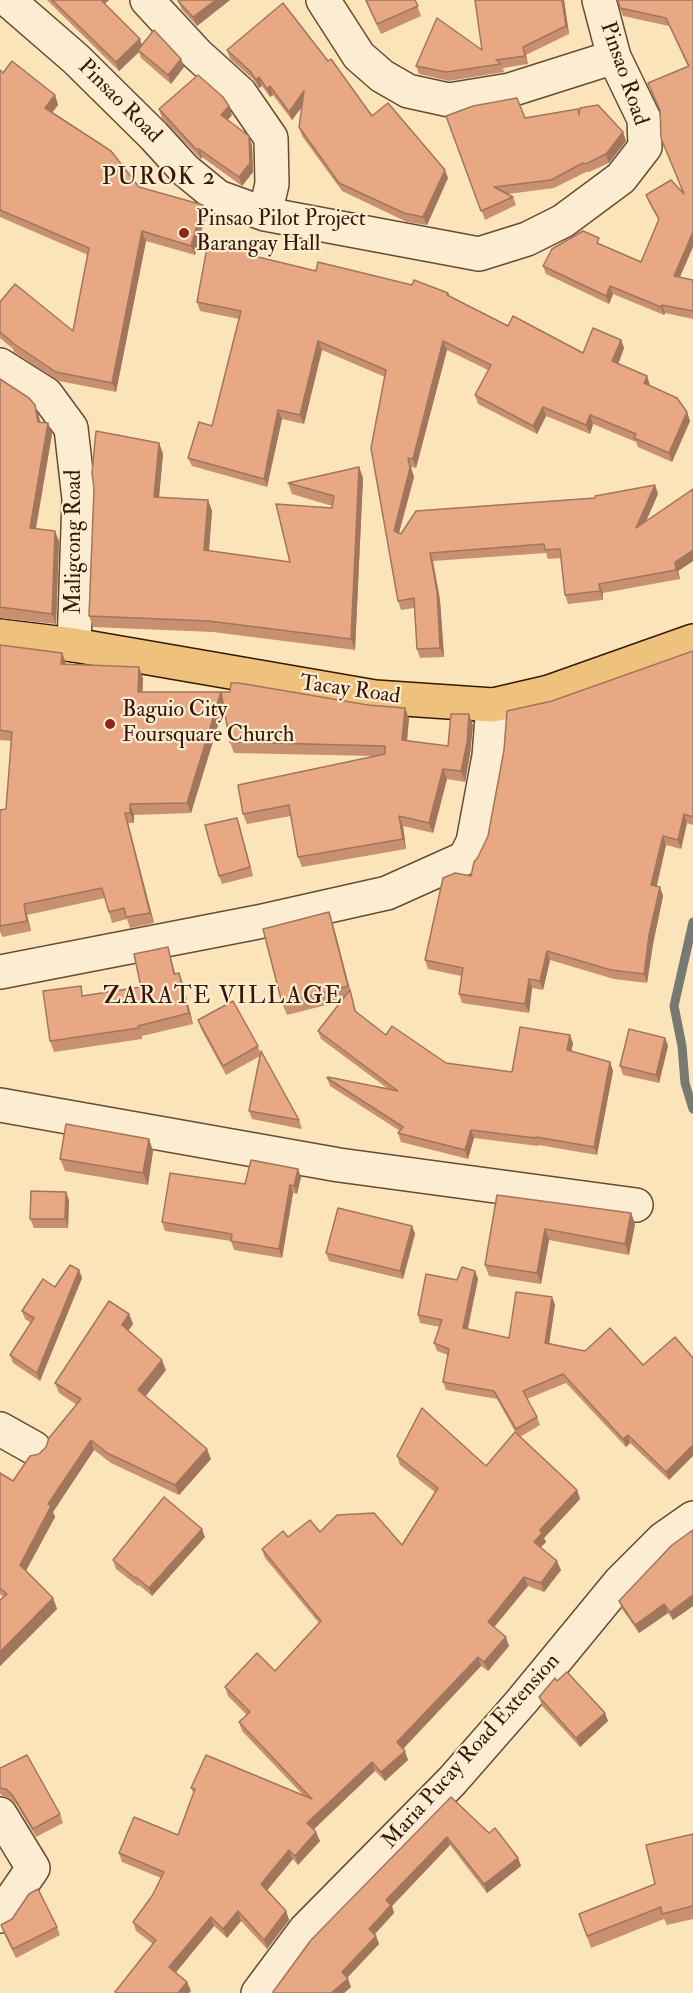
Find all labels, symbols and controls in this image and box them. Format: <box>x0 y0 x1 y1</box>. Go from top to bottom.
street label: Pinsao Road <box>593 19 653 129</box>
street label: Pinsao Road <box>72 55 166 149</box>
district label: PUROK 2 <box>102 165 216 193</box>
place label: Pinsao Pilot Project Barangay Hall <box>196 207 366 258</box>
marker: Pinsao Pilot Project Barangay Hall <box>177 226 191 240</box>
street label: Maligcong Road <box>62 470 88 614</box>
street label: Tacay Road <box>298 671 402 711</box>
place label: Baguio City Foursquare Church <box>122 698 294 750</box>
marker: Baguio City Foursquare Church <box>103 717 117 731</box>
district label: ZARATE VILLAGE <box>103 984 343 1012</box>
street label: Maria Pucay Road Extension <box>377 1649 567 1855</box>

